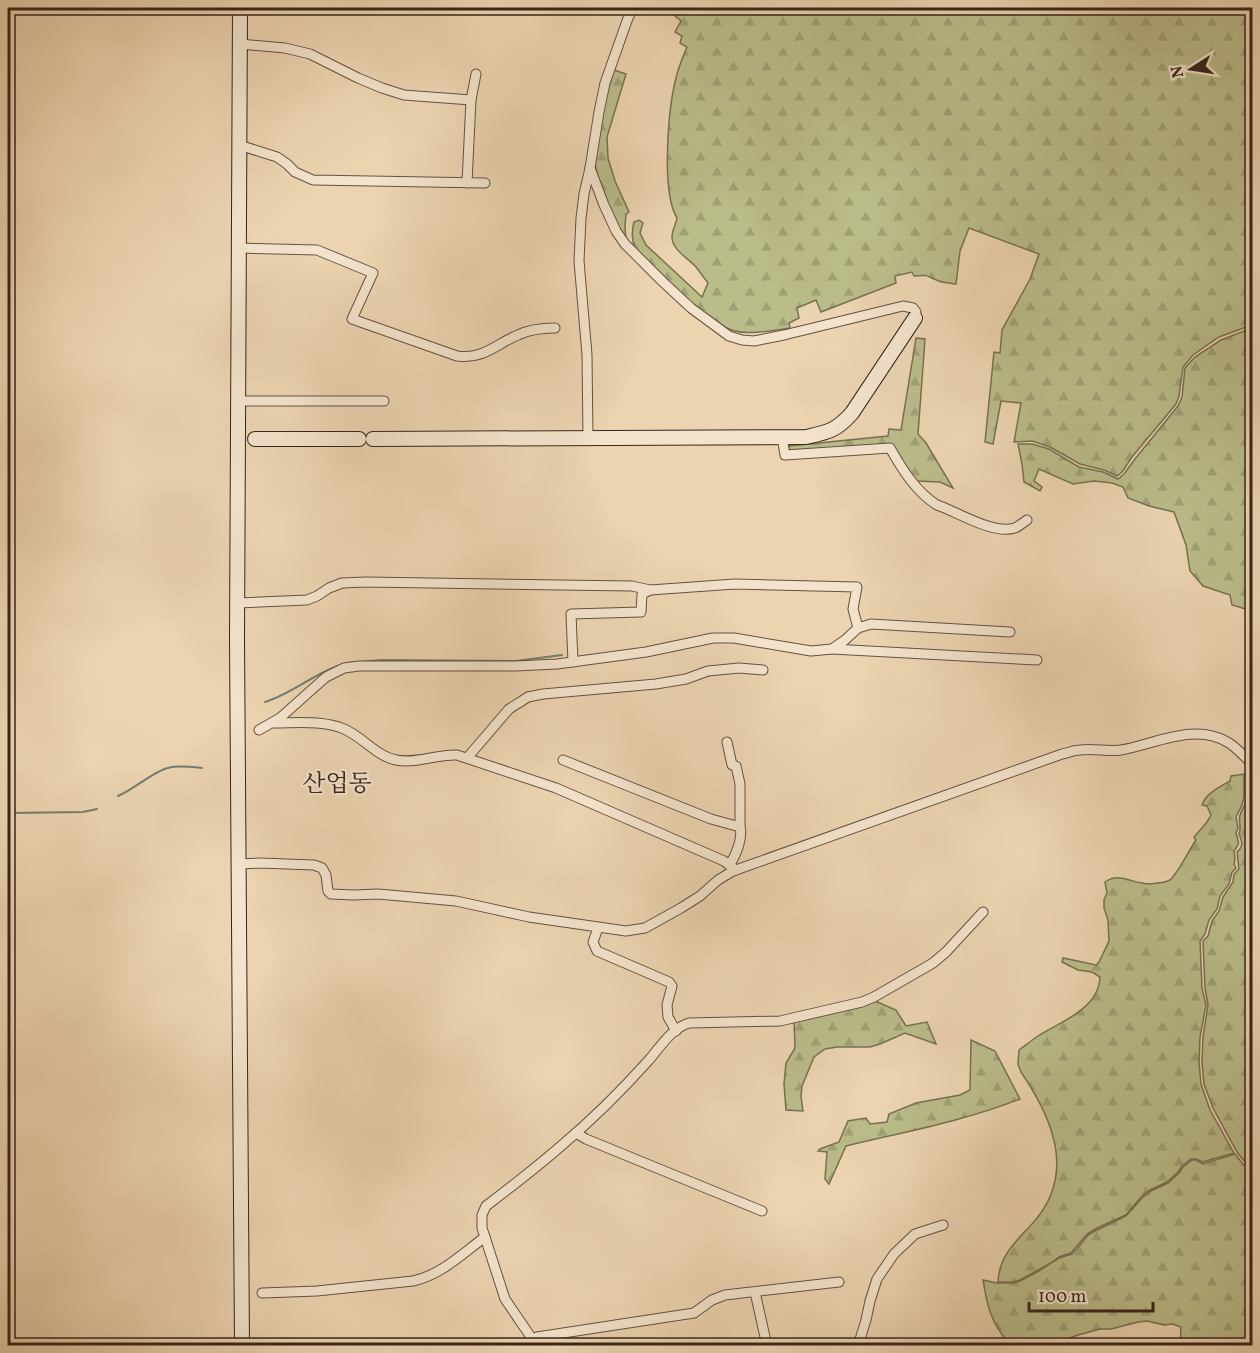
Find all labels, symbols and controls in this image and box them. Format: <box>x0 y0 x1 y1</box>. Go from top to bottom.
north arrow <box>1161 39 1221 99</box>
text: N <box>1166 63 1190 80</box>
district label: 산업동 <box>302 768 372 802</box>
scale bar <box>1029 1275 1154 1313</box>
text: 100 m <box>1038 1285 1087 1310</box>

